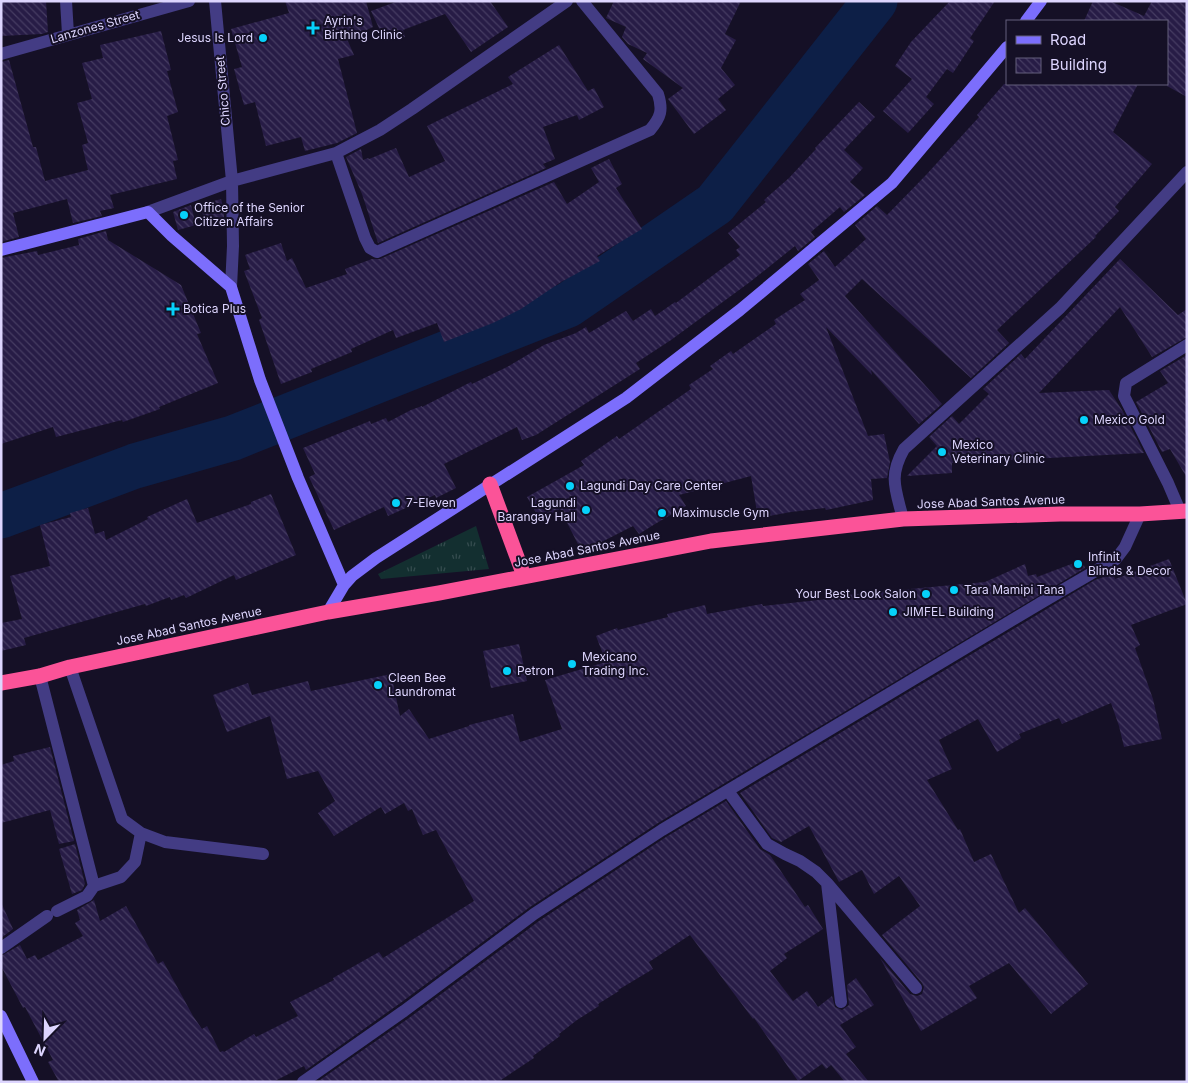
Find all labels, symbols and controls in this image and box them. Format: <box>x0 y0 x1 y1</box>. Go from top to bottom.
street label: Lanzones Street <box>49 7 141 46</box>
place label: Ayrin's Birthing Clinic <box>324 13 403 42</box>
legend <box>1006 20 1168 85</box>
marker: Ayrin's Birthing Clinic <box>306 21 320 35</box>
place label: Jesus Is Lord <box>177 30 253 45</box>
text: Road <box>1050 30 1086 49</box>
marker: Jesus Is Lord <box>257 32 269 44</box>
street label: Chico Street <box>212 55 233 127</box>
text: Building <box>1050 55 1107 74</box>
place label: Office of the Senior Citizen Affairs <box>194 200 305 229</box>
marker: Office of the Senior Citizen Affairs <box>178 209 190 221</box>
place label: Botica Plus <box>183 301 246 316</box>
marker: Botica Plus <box>167 303 179 315</box>
place label: Mexico Gold <box>1094 412 1165 427</box>
marker: Mexico Gold <box>1078 414 1090 426</box>
place label: Mexico Veterinary Clinic <box>952 437 1045 466</box>
marker: Mexico Veterinary Clinic <box>936 446 948 458</box>
place label: Lagundi Day Care Center <box>580 478 723 493</box>
marker: Lagundi Day Care Center <box>564 480 576 492</box>
street label: Jose Abad Santos Avenue <box>917 491 1065 512</box>
place label: 7-Eleven <box>406 495 456 510</box>
place label: Lagundi Barangay Hall <box>498 495 576 524</box>
marker: 7-Eleven <box>390 497 402 509</box>
marker: Lagundi Barangay Hall <box>580 504 592 516</box>
place label: Maximuscle Gym <box>672 505 769 520</box>
marker: Maximuscle Gym <box>656 507 668 519</box>
street label: Jose Abad Santos Avenue <box>513 527 661 570</box>
place label: Infinit Blinds & Decor <box>1088 549 1172 578</box>
marker: Infinit Blinds & Decor <box>1072 558 1084 570</box>
place label: Tara Mamipi Tana <box>964 582 1064 597</box>
marker: Tara Mamipi Tana <box>948 584 960 596</box>
place label: Your Best Look Salon <box>795 586 916 601</box>
marker: Your Best Look Salon <box>920 588 932 600</box>
street label: Jose Abad Santos Avenue <box>115 603 263 648</box>
place label: JIMFEL Building <box>903 604 994 619</box>
marker: JIMFEL Building <box>887 606 899 618</box>
place label: Mexicano Trading Inc. <box>582 649 649 678</box>
marker: Mexicano Trading Inc. <box>566 658 578 670</box>
place label: Petron <box>517 663 554 678</box>
marker: Petron <box>501 665 513 677</box>
place label: Cleen Bee Laundromat <box>388 670 456 699</box>
marker: Cleen Bee Laundromat <box>372 679 384 691</box>
north arrow <box>20 1013 70 1063</box>
text: N <box>31 1041 48 1060</box>

